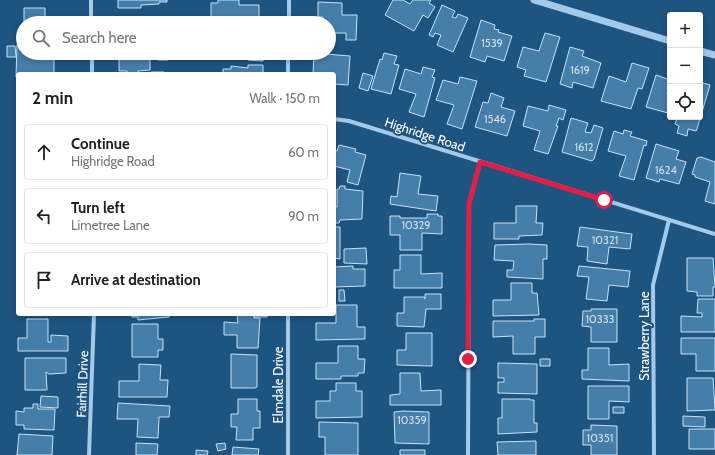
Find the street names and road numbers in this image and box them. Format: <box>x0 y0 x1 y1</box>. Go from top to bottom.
street label: Highridge Road <box>383 113 467 155</box>
street label: Strawberry Lane <box>636 291 652 381</box>
street label: Elmdale Drive <box>270 346 286 423</box>
street label: Fairhill Drive <box>73 350 91 418</box>

